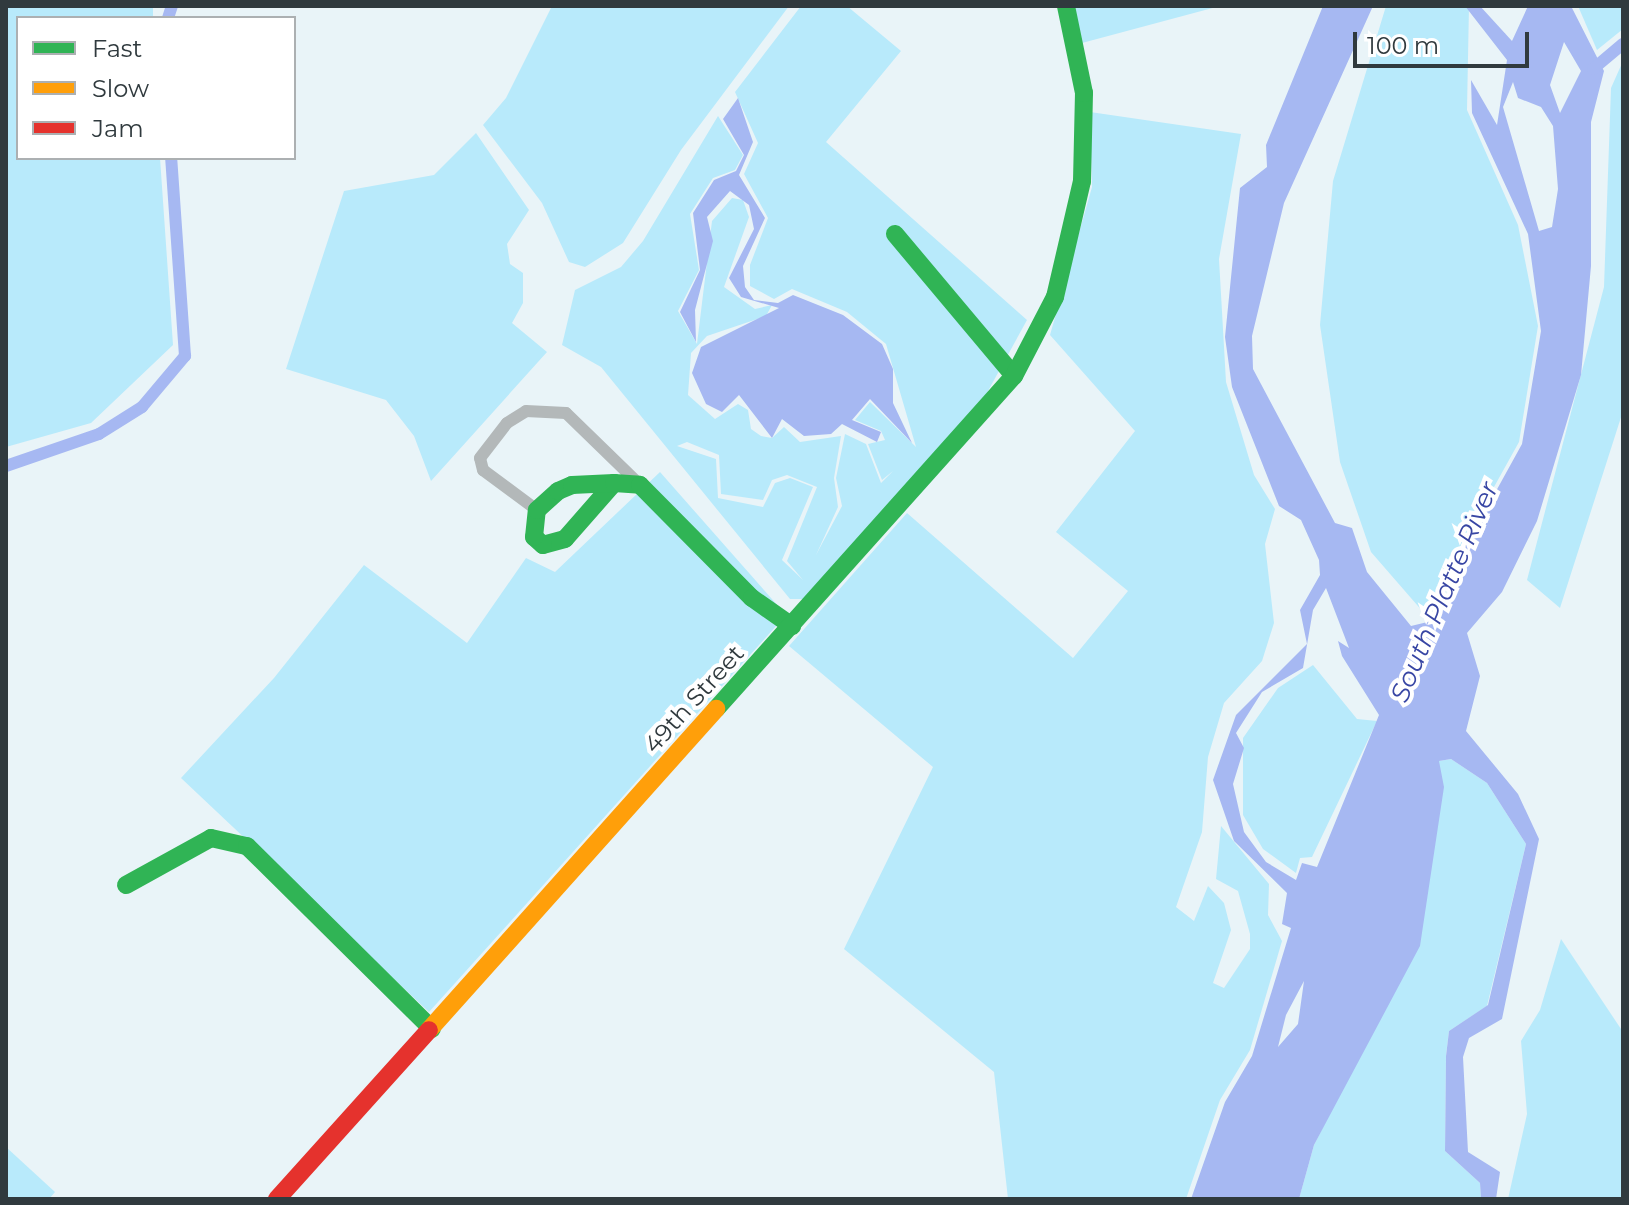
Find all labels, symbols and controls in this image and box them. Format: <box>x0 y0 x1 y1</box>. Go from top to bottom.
legend <box>16 16 296 160</box>
scale bar <box>1357 16 1533 66</box>
text: 100 m <box>1367 31 1439 60</box>
text: Fast <box>92 34 142 63</box>
text: Slow <box>92 74 149 103</box>
text: Jam <box>92 114 144 143</box>
water label: South Platte River <box>1384 477 1506 707</box>
street label: 49th Street <box>638 639 750 759</box>

